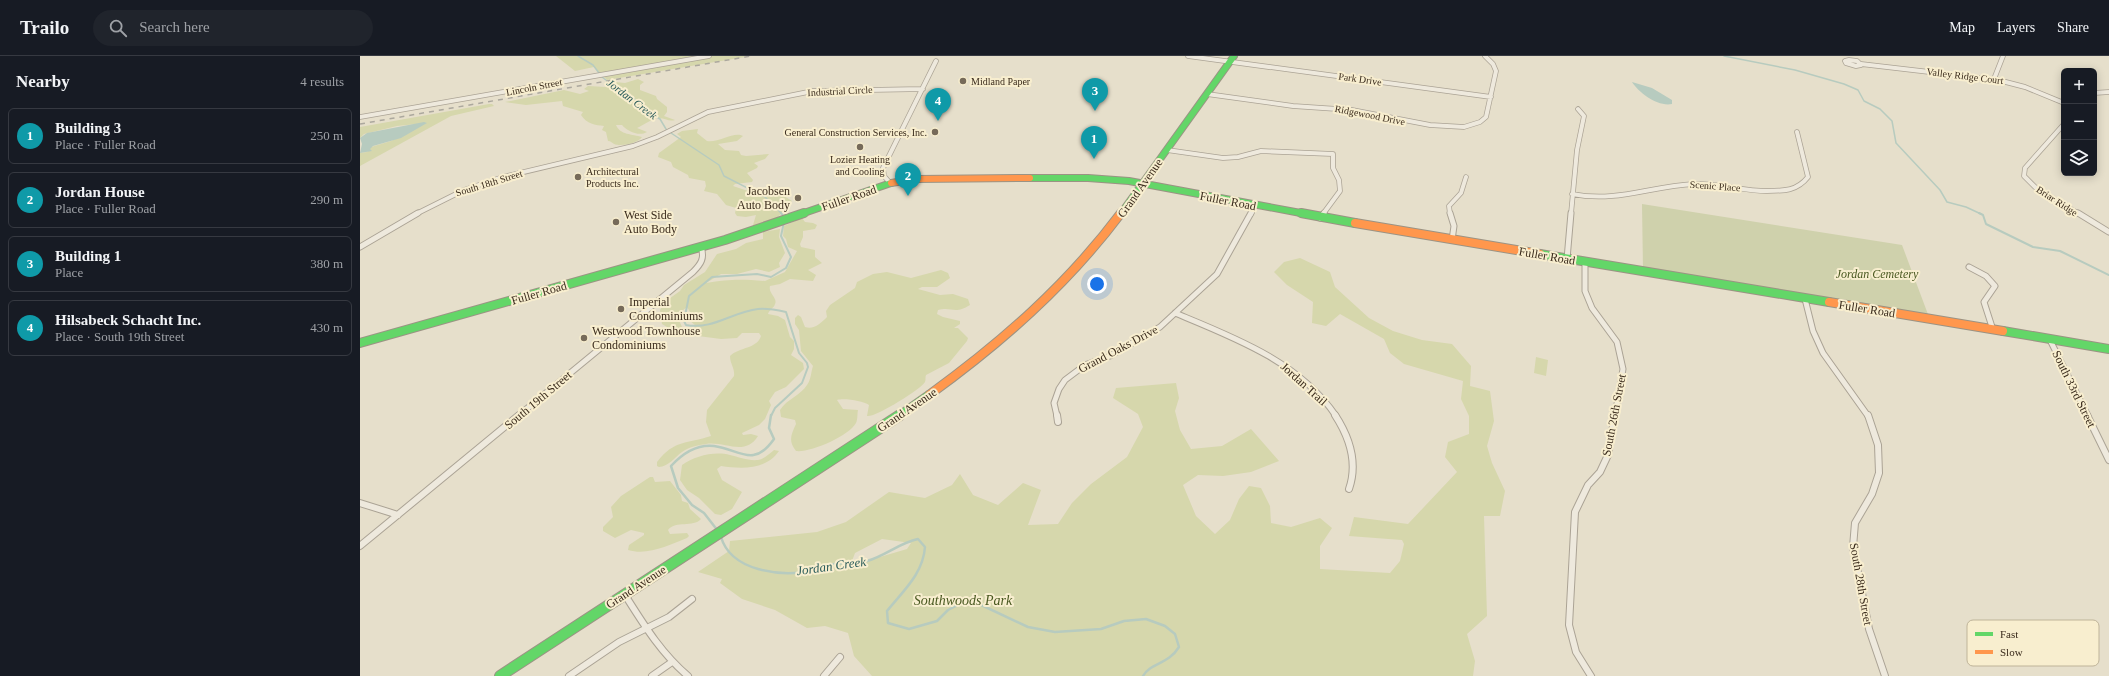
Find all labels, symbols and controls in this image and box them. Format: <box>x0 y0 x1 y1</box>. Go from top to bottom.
search box <box>93 10 373 46</box>
text: Trailo <box>20 17 69 38</box>
icon: search <box>107 17 129 39</box>
text: Search here <box>139 19 210 35</box>
text: Map <box>1949 20 1975 35</box>
text: Layers <box>1997 20 2035 35</box>
text: Share <box>2057 20 2089 35</box>
street label: Valley Ridge Court <box>1926 66 2004 86</box>
map controls <box>2061 68 2097 176</box>
button: + <box>2061 68 2097 104</box>
street label: Park Drive <box>1338 71 1383 88</box>
text: Nearby <box>16 72 70 91</box>
text: 4 results <box>300 74 344 89</box>
street label: Lincoln Street <box>505 76 563 98</box>
water label: Jordan Creek <box>605 76 660 122</box>
marker: Midland Paper <box>958 76 968 86</box>
place label: Midland Paper <box>971 76 1031 87</box>
pin: 3 <box>1082 78 1108 111</box>
street label: Industrial Circle <box>807 84 873 98</box>
pin: 4 <box>925 88 951 121</box>
street label: Ridgewood Drive <box>1334 103 1407 127</box>
button: − <box>2061 104 2097 140</box>
text: Building 3 <box>55 120 121 136</box>
pin: 1 <box>1081 126 1107 159</box>
place label: General Construction Services, Inc. <box>785 127 927 138</box>
marker: General Construction Services, Inc. <box>930 127 940 137</box>
text: 1 <box>27 128 33 143</box>
text: 250 m <box>310 128 343 143</box>
text: Place · Fuller Road <box>55 137 156 152</box>
button: layers <box>2061 140 2097 176</box>
marker: Lozier Heating and Cooling <box>855 142 865 152</box>
place label: Lozier Heating and Cooling <box>830 154 890 177</box>
street label: Grand Avenue <box>1115 156 1165 220</box>
pin: 2 <box>895 163 921 196</box>
place label: Architectural Products Inc. <box>586 166 639 189</box>
street label: South 18th Street <box>454 168 524 198</box>
marker: Architectural Products Inc. <box>573 172 583 182</box>
street label: Scenic Place <box>1689 179 1741 193</box>
street label: Fuller Road <box>820 182 878 214</box>
text: Jordan House <box>55 184 145 200</box>
place label: Jacobsen Auto Body <box>737 184 790 212</box>
street label: Briar Ridge <box>2034 184 2080 219</box>
street label: Fuller Road <box>1199 189 1257 213</box>
text: 2 <box>27 192 33 207</box>
text: 290 m <box>310 192 343 207</box>
marker: Jacobsen Auto Body <box>793 193 803 203</box>
text: Place · Fuller Road <box>55 201 156 216</box>
place label: West Side Auto Body <box>624 208 677 236</box>
marker: West Side Auto Body <box>611 217 621 227</box>
street label: Fuller Road <box>1518 244 1576 268</box>
text: Building 1 <box>55 248 121 264</box>
text: 3 <box>27 256 33 271</box>
text: 380 m <box>310 256 343 271</box>
text: Place <box>55 265 83 280</box>
park label: Jordan Cemetery <box>1836 267 1919 281</box>
your location <box>1087 274 1107 294</box>
street label: Fuller Road <box>510 278 568 308</box>
place label: Imperial Condominiums <box>629 295 703 323</box>
street label: Fuller Road <box>1838 298 1896 320</box>
marker: Imperial Condominiums <box>616 304 626 314</box>
text: Hilsabeck Schacht Inc. <box>55 312 201 328</box>
text: 4 <box>27 320 33 335</box>
text: 430 m <box>310 320 343 335</box>
street label: Grand Oaks Drive <box>1076 322 1160 376</box>
place label: Westwood Townhouse Condominiums <box>592 324 700 352</box>
text: Place · South 19th Street <box>55 329 184 344</box>
marker: Westwood Townhouse Condominiums <box>579 333 589 343</box>
street label: South 33rd Street <box>2049 348 2099 430</box>
street label: Jordan Trail <box>1278 359 1331 409</box>
street label: South 19th Street <box>502 367 575 432</box>
street label: South 26th Street <box>1599 372 1629 457</box>
street label: Grand Avenue <box>875 385 939 435</box>
street label: South 28th Street <box>1847 542 1875 627</box>
water label: Jordan Creek <box>795 554 867 578</box>
street label: Grand Avenue <box>603 562 669 612</box>
park label: Southwoods Park <box>914 593 1013 608</box>
legend <box>1967 620 2099 666</box>
text: Fast <box>2000 628 2018 640</box>
text: Slow <box>2000 646 2023 658</box>

